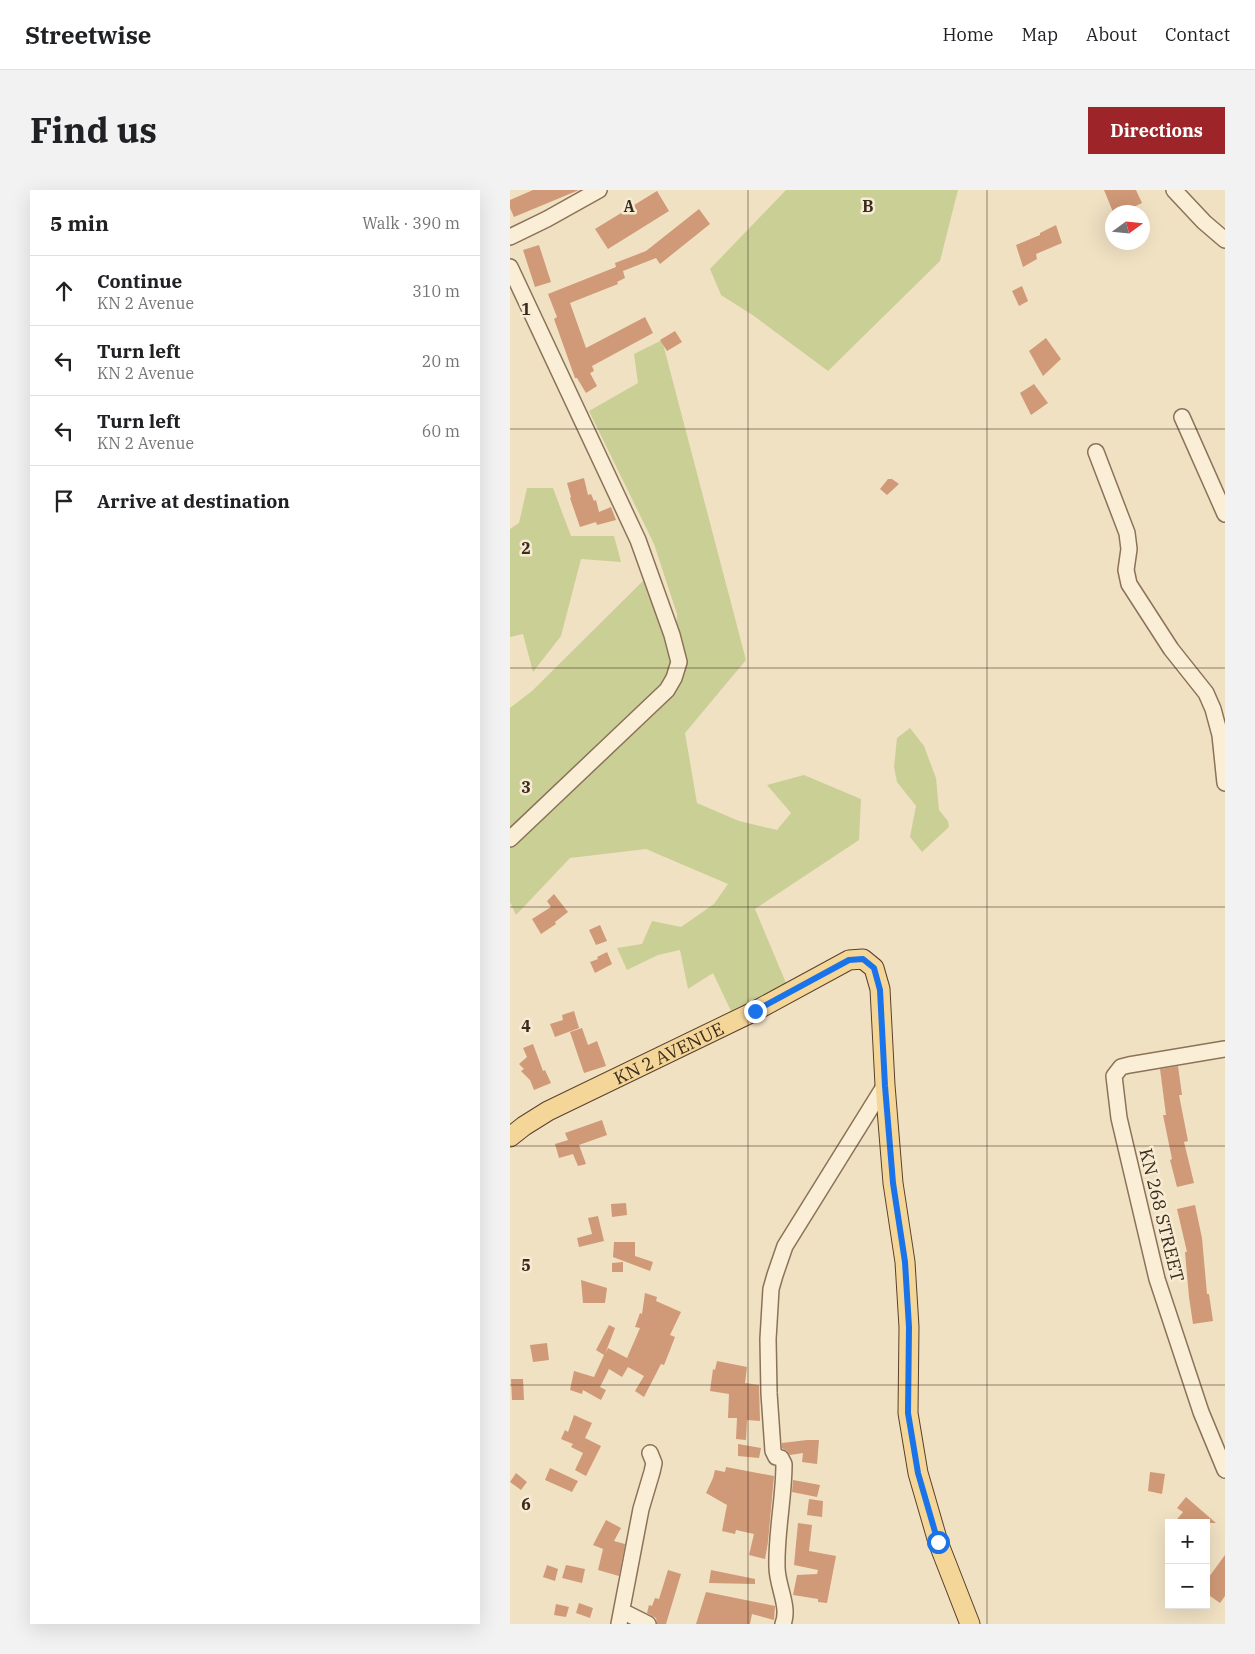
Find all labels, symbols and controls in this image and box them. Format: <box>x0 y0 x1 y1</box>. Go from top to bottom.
text: Streetwise <box>25 19 151 51</box>
text: Home <box>942 23 994 46</box>
text: Map <box>1022 23 1058 46</box>
text: About <box>1086 23 1137 46</box>
text: Contact <box>1165 23 1230 46</box>
text: Find us <box>30 107 157 153</box>
button: Directions <box>1088 107 1225 154</box>
text: A <box>623 196 635 216</box>
text: B <box>862 196 874 216</box>
north arrow <box>1105 205 1150 250</box>
text: 5 min <box>50 209 109 237</box>
text: Walk · 390 m <box>362 213 460 233</box>
text: Continue <box>97 269 182 293</box>
icon: ahead <box>50 277 78 305</box>
text: 310 m <box>412 281 460 301</box>
text: KN 2 Avenue <box>97 293 194 313</box>
text: 1 <box>521 299 531 319</box>
text: Turn left <box>97 339 180 363</box>
icon: left <box>50 347 78 375</box>
text: 20 m <box>422 351 460 371</box>
text: KN 2 Avenue <box>97 363 194 383</box>
text: Turn left <box>97 409 180 433</box>
icon: left <box>50 417 78 445</box>
text: 60 m <box>422 421 460 441</box>
text: KN 2 Avenue <box>97 433 194 453</box>
icon: arrive <box>50 487 78 515</box>
text: Arrive at destination <box>97 489 290 513</box>
text: 2 <box>521 538 531 558</box>
text: 3 <box>521 777 531 797</box>
route end <box>744 1000 767 1023</box>
text: 4 <box>521 1016 531 1036</box>
street label: KN 2 AVENUE <box>610 1016 727 1089</box>
street label: KN 268 STREET <box>1134 1146 1190 1284</box>
text: 5 <box>521 1255 531 1275</box>
text: 6 <box>521 1494 531 1514</box>
map controls <box>1165 1519 1210 1609</box>
button: + <box>1165 1519 1210 1564</box>
route start <box>927 1531 950 1554</box>
button: − <box>1165 1564 1210 1609</box>

